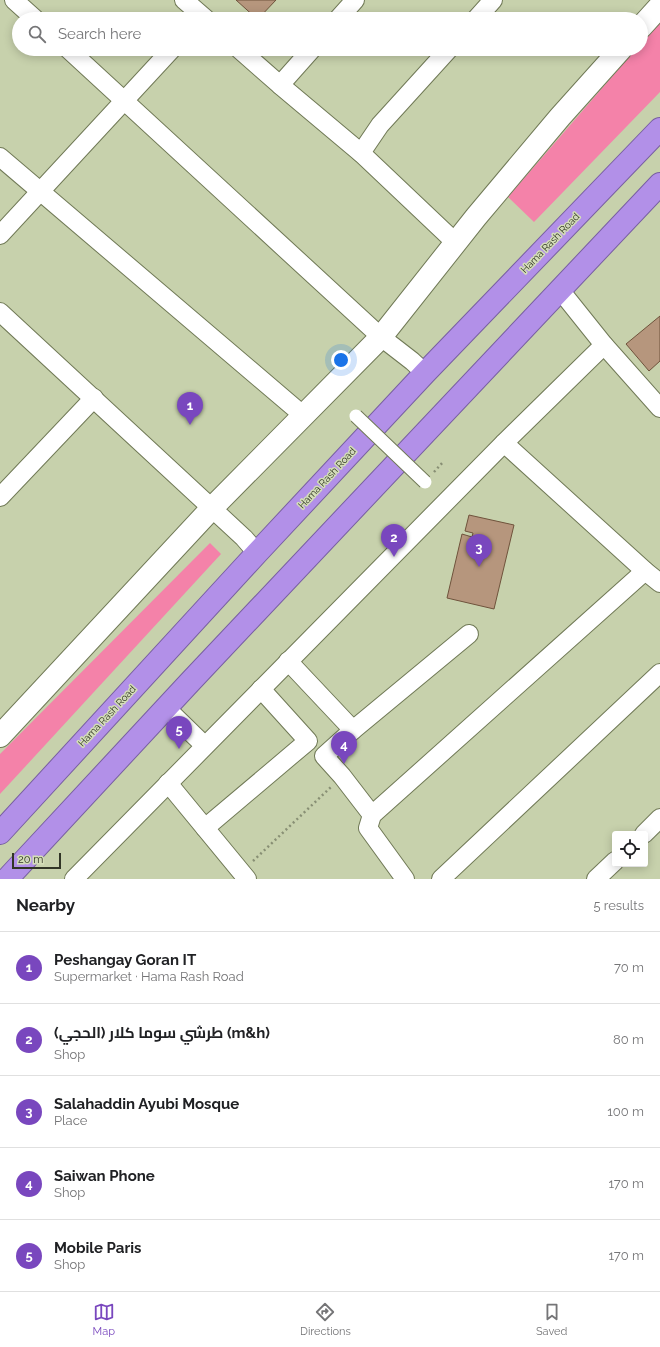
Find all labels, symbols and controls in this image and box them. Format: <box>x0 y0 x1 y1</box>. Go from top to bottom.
search box <box>12 12 648 56</box>
icon: search <box>26 23 48 45</box>
text: Search here <box>58 25 141 43</box>
street label: Hama Rash Road <box>519 211 581 275</box>
your location <box>331 350 351 370</box>
pin: 1 <box>177 392 203 425</box>
street label: Hama Rash Road <box>296 445 358 511</box>
pin: 2 <box>381 524 407 557</box>
pin: 3 <box>466 534 492 567</box>
street label: Hama Rash Road <box>76 683 138 749</box>
pin: 5 <box>166 716 192 749</box>
pin: 4 <box>331 731 357 764</box>
map controls <box>612 831 648 867</box>
button: locate <box>612 831 648 867</box>
scale bar <box>12 851 61 870</box>
text: 20 m <box>18 853 43 866</box>
text: Nearby <box>16 895 75 915</box>
text: 5 results <box>593 898 644 913</box>
text: Peshangay Goran IT <box>54 951 196 969</box>
text: 1 <box>26 960 32 975</box>
text: 70 m <box>614 960 644 975</box>
text: Supermarket · Hama Rash Road <box>54 969 244 984</box>
text: طرشي سوما كلار (الحجي) (m&h) <box>54 1024 270 1042</box>
text: 2 <box>25 1032 33 1047</box>
text: 80 m <box>613 1032 644 1047</box>
text: Shop <box>54 1047 85 1062</box>
text: Salahaddin Ayubi Mosque <box>54 1095 239 1113</box>
text: 3 <box>25 1104 33 1119</box>
text: 100 m <box>607 1104 644 1119</box>
text: Place <box>54 1113 87 1128</box>
text: Saiwan Phone <box>54 1167 155 1185</box>
text: 4 <box>25 1176 33 1191</box>
text: 170 m <box>608 1176 644 1191</box>
text: Shop <box>54 1185 85 1200</box>
text: Mobile Paris <box>54 1239 142 1257</box>
text: 5 <box>25 1248 33 1263</box>
text: 170 m <box>608 1248 644 1263</box>
text: Shop <box>54 1257 85 1272</box>
tab: Map <box>93 1301 115 1338</box>
tab: Directions <box>300 1301 351 1338</box>
tab: Saved <box>536 1301 567 1338</box>

